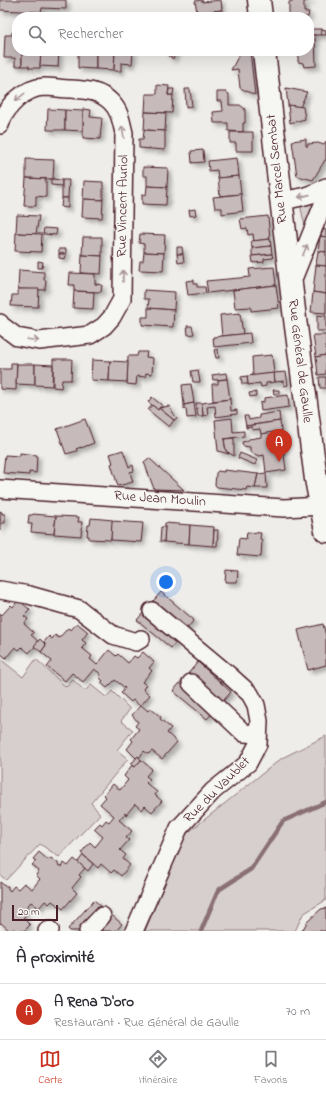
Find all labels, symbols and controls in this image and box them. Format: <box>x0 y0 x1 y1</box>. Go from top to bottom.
search box <box>12 12 314 56</box>
icon: search <box>26 23 48 45</box>
text: Rechercher <box>58 23 123 45</box>
one-way arrow <box>14 93 25 102</box>
street label: Rue Marcel Sembat <box>261 113 293 225</box>
one-way arrow <box>119 126 127 139</box>
street label: Rue Vincent Auriol <box>112 155 134 257</box>
one-way arrow <box>298 193 311 201</box>
one-way arrow <box>302 244 309 256</box>
one-way arrow <box>119 270 126 283</box>
street label: Rue Général de Gaulle <box>282 298 318 425</box>
one-way arrow <box>26 336 39 343</box>
pin: A <box>266 429 292 462</box>
street label: Rue Jean Moulin <box>113 485 207 513</box>
your location <box>156 572 176 592</box>
street label: Rue du Vaublet <box>179 752 255 828</box>
scale bar <box>12 903 58 922</box>
text: 20 m <box>18 904 40 920</box>
text: À proximité <box>16 945 94 970</box>
text: A Rena D'oro <box>54 991 134 1013</box>
text: A <box>25 1002 33 1021</box>
text: 70 m <box>286 1002 310 1021</box>
text: Restaurant · Rue Général de Gaulle <box>54 1013 239 1032</box>
tab: Carte <box>38 1048 62 1088</box>
tab: Itinéraire <box>139 1048 177 1088</box>
tab: Favoris <box>254 1048 288 1088</box>

